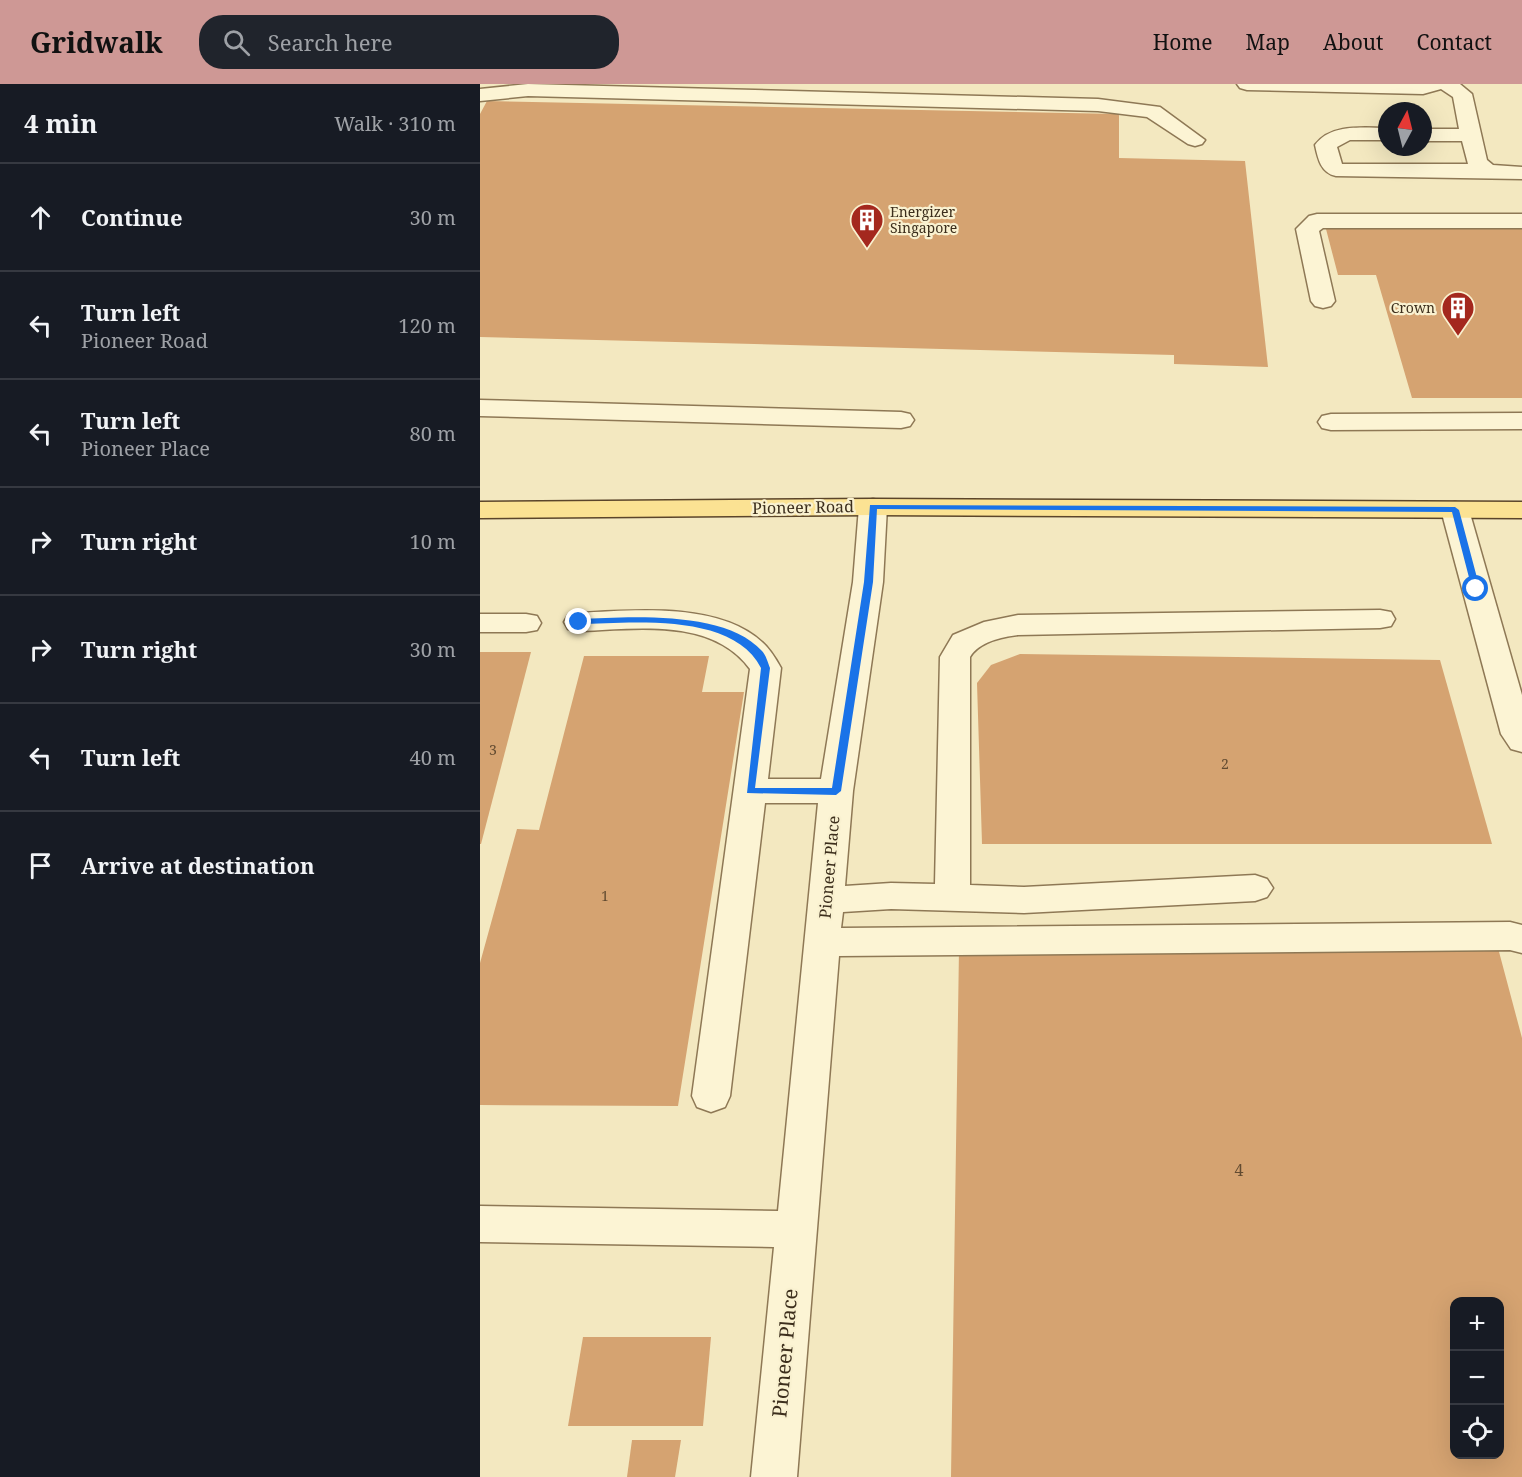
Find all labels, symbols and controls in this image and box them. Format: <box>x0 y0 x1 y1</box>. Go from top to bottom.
search box <box>199 15 619 69</box>
text: Gridwalk <box>30 23 163 61</box>
icon: search <box>220 26 253 59</box>
text: Search here <box>268 27 393 57</box>
text: Home <box>1153 28 1213 56</box>
text: Map <box>1246 28 1290 56</box>
text: About <box>1323 28 1384 56</box>
text: Contact <box>1417 28 1492 56</box>
north arrow <box>1378 102 1432 156</box>
text: 4 min <box>24 105 98 141</box>
text: Walk · 310 m <box>334 110 456 137</box>
icon: ahead <box>24 201 57 234</box>
text: Continue <box>81 202 183 232</box>
building icon: Energizer Singapore <box>849 202 885 249</box>
place label: Energizer Singapore <box>890 202 957 237</box>
text: 30 m <box>410 204 456 231</box>
building icon: Crown <box>1440 290 1476 337</box>
text: Turn left <box>81 297 180 327</box>
place label: Crown <box>1391 298 1435 317</box>
icon: left <box>24 309 57 342</box>
text: 120 m <box>398 312 456 339</box>
text: Pioneer Road <box>81 327 208 354</box>
text: Turn left <box>81 405 180 435</box>
icon: left <box>24 417 57 450</box>
text: 80 m <box>410 420 456 447</box>
text: Pioneer Place <box>81 435 210 462</box>
street label: Pioneer Road <box>752 495 854 519</box>
icon: right <box>24 525 57 558</box>
text: Turn right <box>81 526 197 556</box>
text: 10 m <box>410 528 456 555</box>
route start <box>1462 575 1488 601</box>
route end <box>565 608 591 634</box>
icon: right <box>24 633 57 666</box>
text: Turn right <box>81 634 197 664</box>
text: 30 m <box>410 636 456 663</box>
house number: 3 <box>489 740 497 759</box>
icon: left <box>24 741 57 774</box>
text: Turn left <box>81 742 180 772</box>
text: 40 m <box>410 744 456 771</box>
house number: 2 <box>1221 754 1229 773</box>
street label: Pioneer Place <box>814 815 844 919</box>
icon: arrive <box>24 849 57 882</box>
text: Arrive at destination <box>81 850 315 880</box>
house number: 1 <box>601 886 609 905</box>
house number: 4 <box>1235 1159 1244 1181</box>
street label: Pioneer Place <box>765 1288 804 1418</box>
map controls <box>1450 1297 1504 1459</box>
button: + <box>1450 1297 1504 1351</box>
button: − <box>1450 1351 1504 1405</box>
button: locate <box>1450 1405 1504 1459</box>

